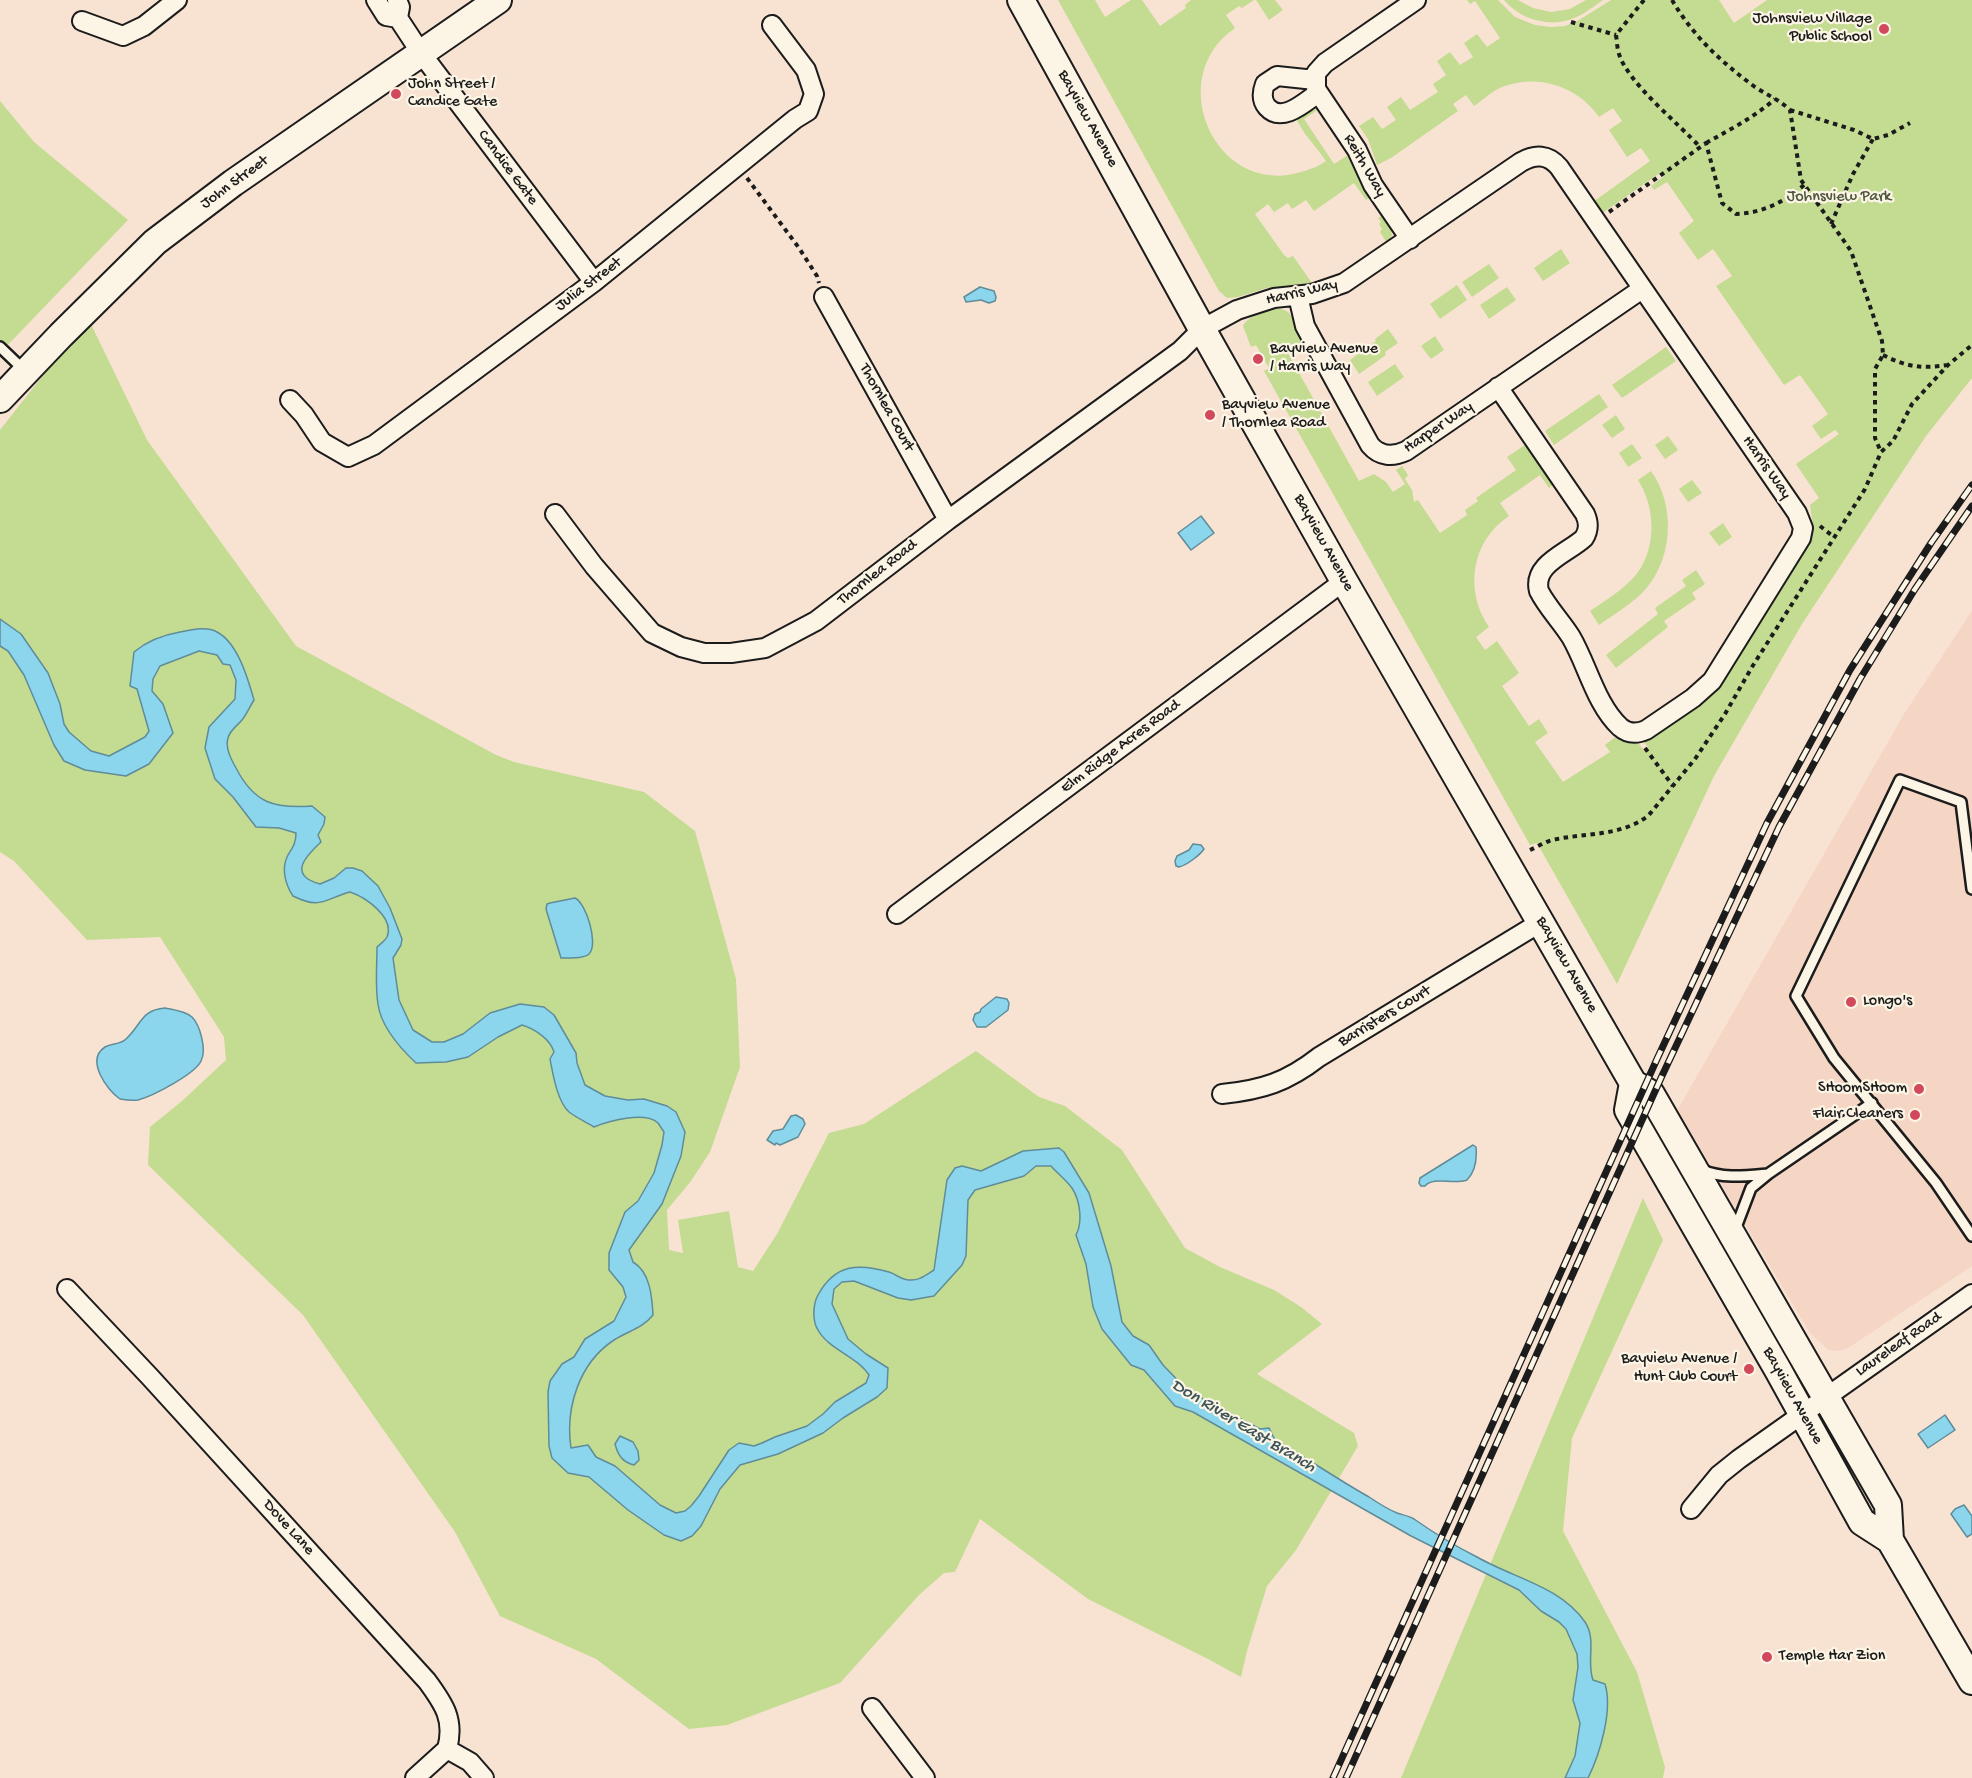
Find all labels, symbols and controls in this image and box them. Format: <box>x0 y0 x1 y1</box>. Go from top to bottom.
place label: Johnsview Village Public School <box>1753 10 1872 48</box>
marker: Johnsview Village Public School <box>1877 22 1891 36</box>
street label: Bayview Avenue <box>1052 67 1122 171</box>
place label: John Street / Candice Gate <box>408 75 497 113</box>
marker: John Street / Candice Gate <box>389 87 403 101</box>
street label: Candice Gate <box>472 127 542 209</box>
street label: Reith Way <box>1338 131 1390 201</box>
street label: John Street <box>197 152 273 214</box>
park label: Johnsview Park <box>1787 188 1891 208</box>
street label: Julia Street <box>552 254 626 316</box>
street label: Harris Way <box>1264 275 1340 311</box>
place label: Bayview Avenue / Harris Way <box>1270 340 1378 378</box>
marker: Bayview Avenue / Harris Way <box>1251 352 1265 366</box>
street label: Thornlea Court <box>854 361 918 455</box>
place label: Bayview Avenue / Thornlea Road <box>1222 396 1330 434</box>
street label: Harper Way <box>1401 398 1477 458</box>
marker: Bayview Avenue / Thornlea Road <box>1203 408 1217 422</box>
street label: Harris Way <box>1737 433 1795 503</box>
street label: Bayview Avenue <box>1288 491 1358 595</box>
street label: Thornlea Road <box>834 536 922 610</box>
street label: Elm Ridge Acres Road <box>1058 696 1184 798</box>
street label: Bayview Avenue <box>1531 913 1601 1017</box>
street label: Barristers Court <box>1335 982 1435 1052</box>
place label: Longo's <box>1863 992 1912 1012</box>
marker: Longo's <box>1844 995 1858 1009</box>
place label: SHoomSHoom <box>1818 1079 1907 1099</box>
marker: SHoomSHoom <box>1912 1082 1926 1096</box>
place label: Flair Cleaners <box>1813 1105 1903 1125</box>
marker: Flair Cleaners <box>1908 1108 1922 1122</box>
street label: Laureleaf Road <box>1852 1308 1946 1382</box>
street label: Bayview Avenue <box>1757 1344 1827 1448</box>
place label: Bayview Avenue / Hunt Club Court <box>1621 1350 1737 1388</box>
marker: Bayview Avenue / Hunt Club Court <box>1742 1362 1756 1376</box>
water label: Don River East Branch <box>1167 1375 1319 1479</box>
street label: Dove Lane <box>258 1496 318 1560</box>
place label: Temple Har Zion <box>1779 1647 1885 1667</box>
marker: Temple Har Zion <box>1760 1650 1774 1664</box>

